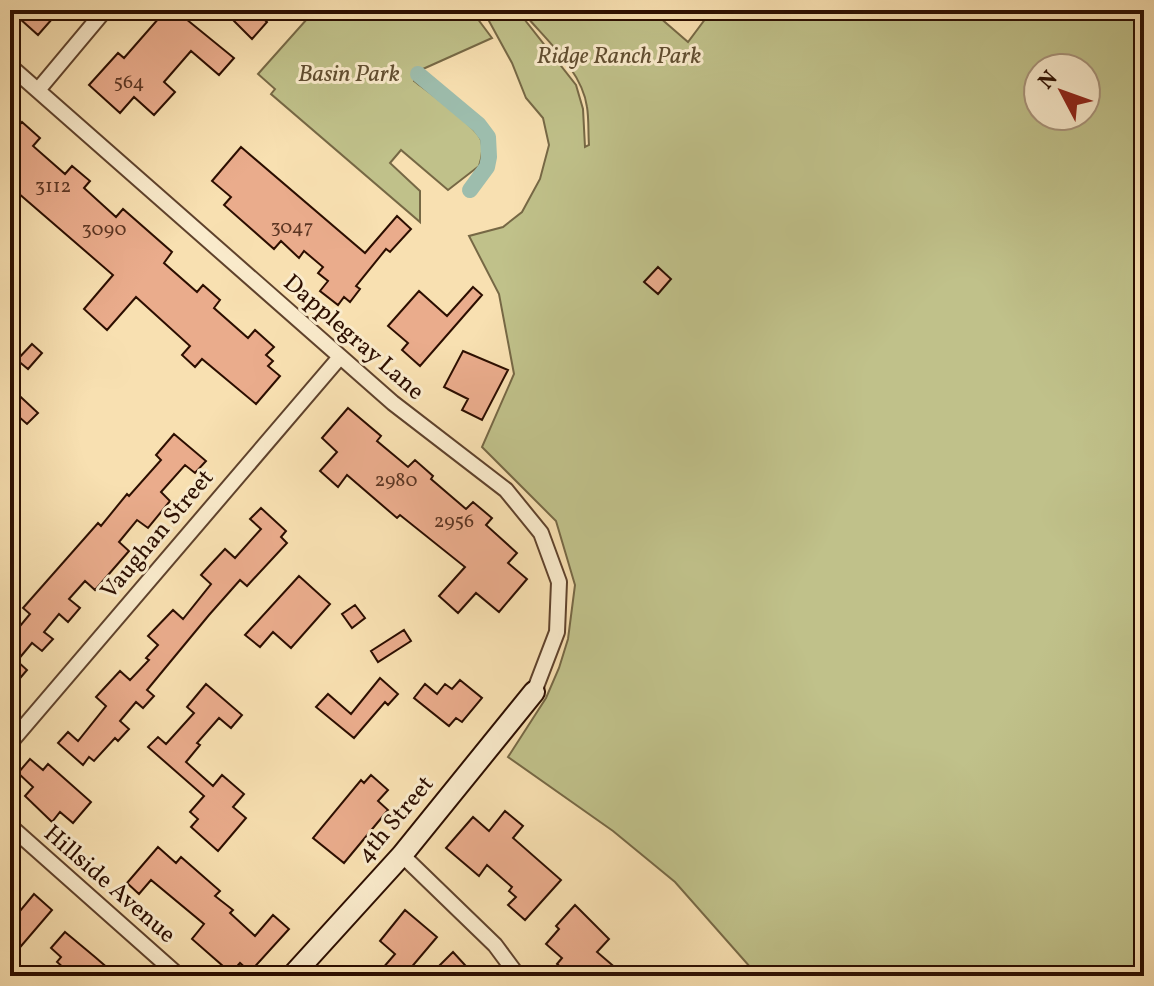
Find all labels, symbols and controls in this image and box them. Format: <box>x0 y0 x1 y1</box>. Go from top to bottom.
park label: Ridge Ranch Park <box>537 40 701 74</box>
north arrow <box>1022 52 1102 132</box>
park label: Basin Park <box>298 58 400 92</box>
text: N <box>1032 64 1066 97</box>
house number: 564 <box>113 69 145 97</box>
house number: 3112 <box>35 173 71 201</box>
house number: 3047 <box>270 214 314 242</box>
house number: 3090 <box>82 216 126 244</box>
street label: Dapplegray Lane <box>275 267 431 409</box>
street label: Vaughan Street <box>93 463 223 607</box>
house number: 2980 <box>374 467 418 495</box>
house number: 2956 <box>434 508 474 536</box>
street label: 4th Street <box>349 769 443 871</box>
street label: Hillside Avenue <box>35 818 183 952</box>

